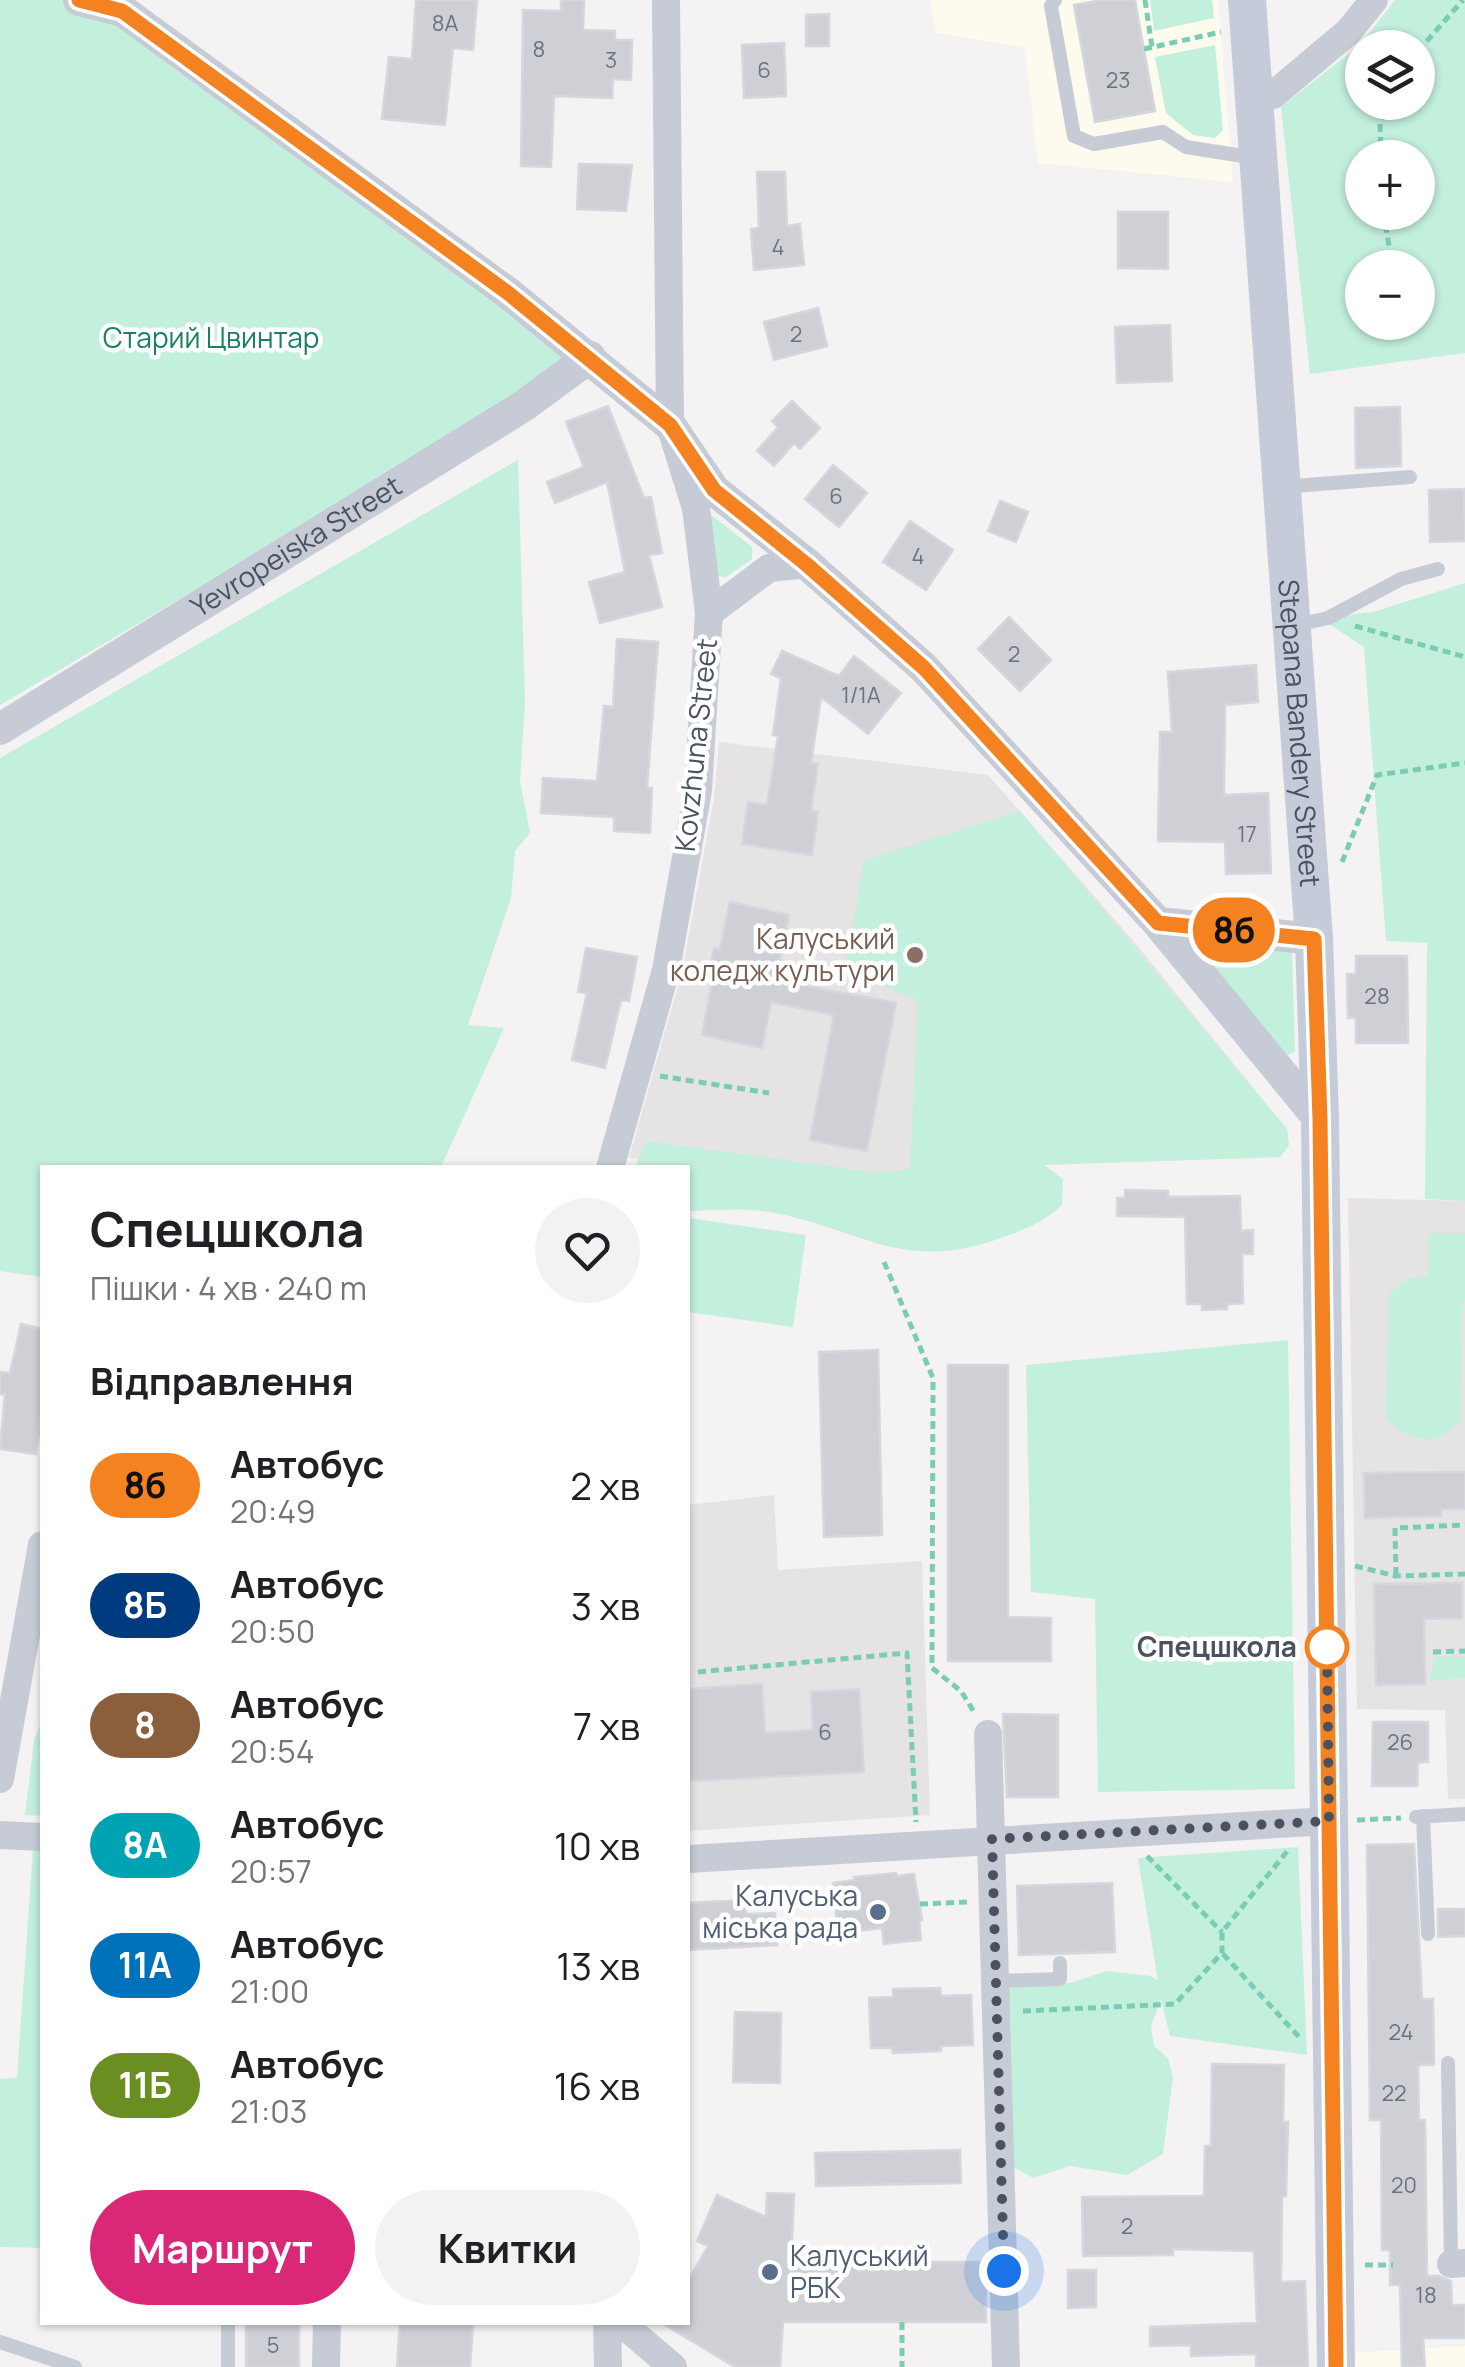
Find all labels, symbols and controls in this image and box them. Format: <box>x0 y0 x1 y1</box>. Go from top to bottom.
house number: 8А <box>432 8 458 38</box>
map controls <box>1345 30 1435 340</box>
button: layers <box>1345 30 1435 120</box>
house number: 8 <box>533 34 545 64</box>
house number: 3 <box>605 45 617 75</box>
house number: 6 <box>757 55 771 85</box>
house number: 23 <box>1106 65 1130 95</box>
button: + <box>1345 140 1435 230</box>
house number: 4 <box>772 232 784 262</box>
button: − <box>1345 250 1435 340</box>
park label: Старий Цвинтар <box>103 318 319 356</box>
house number: 2 <box>790 319 802 349</box>
street label: Yevropeiska Street <box>183 466 408 625</box>
house number: 6 <box>829 481 843 511</box>
house number: 4 <box>912 541 924 571</box>
street label: Stepana Bandery Street <box>1270 578 1330 888</box>
street label: Kovzhuna Street <box>665 637 725 853</box>
house number: 2 <box>1008 639 1020 669</box>
house number: 1/1А <box>841 680 881 710</box>
house number: 17 <box>1237 819 1257 849</box>
line badge: 8б <box>1189 898 1279 962</box>
text: 8б <box>1213 906 1255 954</box>
place label: Калуський коледж культури <box>670 919 895 989</box>
marker: Калуський коледж культури <box>904 944 926 966</box>
house number: 28 <box>1364 981 1390 1011</box>
text: Спецшкола <box>90 1196 365 1261</box>
button: heart <box>535 1198 640 1303</box>
text: Пішки · 4 хв · 240 m <box>90 1266 367 1310</box>
text: Відправлення <box>90 1354 354 1406</box>
text: Автобус <box>230 1437 384 1489</box>
text: 2 хв <box>570 1459 640 1511</box>
text: 8б <box>124 1461 166 1509</box>
text: 20:49 <box>230 1489 316 1533</box>
text: Автобус <box>230 1557 384 1609</box>
text: 3 хв <box>571 1579 640 1631</box>
text: 8Б <box>123 1581 167 1629</box>
text: 20:50 <box>230 1609 315 1653</box>
marker: Спецшкола <box>1306 1626 1348 1668</box>
place label: Спецшкола <box>1137 1627 1297 1665</box>
text: Автобус <box>230 1677 384 1729</box>
text: 7 хв <box>573 1699 640 1751</box>
text: 8 <box>134 1701 156 1749</box>
house number: 6 <box>818 1717 832 1747</box>
house number: 26 <box>1387 1727 1413 1757</box>
text: 20:54 <box>230 1729 315 1773</box>
text: Автобус <box>230 1797 384 1849</box>
text: 10 хв <box>554 1819 640 1871</box>
text: 8А <box>123 1821 167 1869</box>
text: 20:57 <box>230 1849 312 1893</box>
place label: Калуська міська рада <box>702 1876 858 1946</box>
marker: Калуська міська рада <box>867 1901 889 1923</box>
text: Автобус <box>230 1917 384 1969</box>
text: 13 хв <box>556 1939 640 1991</box>
text: 11А <box>118 1941 172 1989</box>
text: 21:00 <box>230 1969 309 2013</box>
house number: 24 <box>1388 2017 1414 2047</box>
text: Автобус <box>230 2037 384 2089</box>
text: 16 хв <box>554 2059 640 2111</box>
text: 11Б <box>118 2061 172 2109</box>
house number: 22 <box>1381 2078 1407 2108</box>
text: 21:03 <box>230 2089 308 2133</box>
house number: 20 <box>1391 2170 1417 2200</box>
button: Маршрут <box>90 2190 355 2305</box>
button: Квитки <box>375 2190 640 2305</box>
house number: 2 <box>1121 2211 1133 2241</box>
place label: Калуський РБК <box>790 2236 929 2306</box>
your location <box>979 2246 1029 2296</box>
marker: Калуський РБК <box>759 2261 781 2283</box>
house number: 18 <box>1415 2280 1437 2310</box>
house number: 5 <box>267 2330 279 2360</box>

